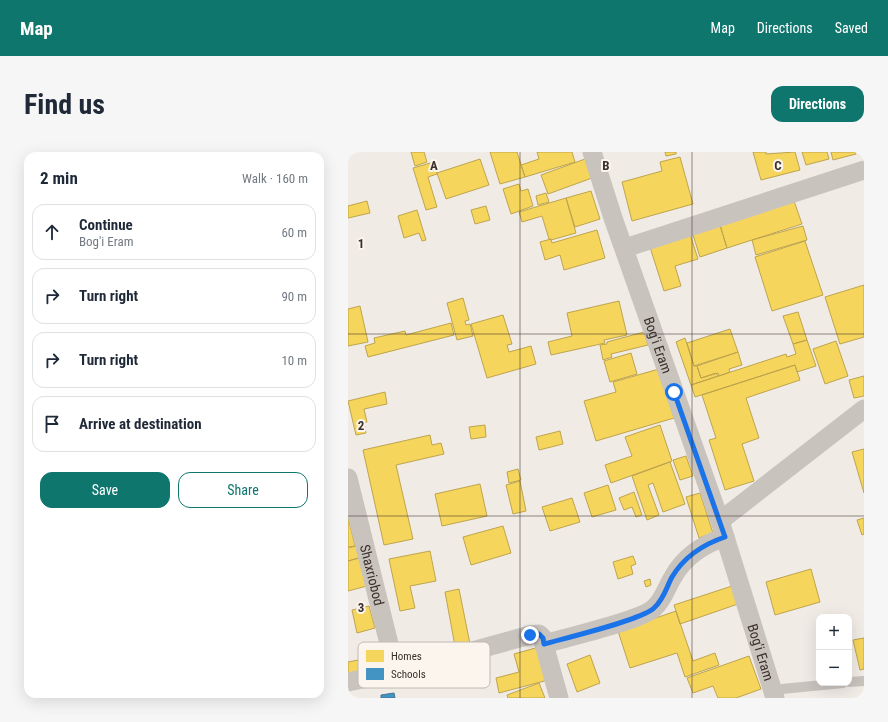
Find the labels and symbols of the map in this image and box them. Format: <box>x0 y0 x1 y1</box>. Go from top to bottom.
text: A <box>430 158 438 173</box>
text: B <box>602 158 610 173</box>
text: C <box>774 158 782 173</box>
text: 1 <box>358 236 364 251</box>
street label: Bog'i Eram <box>641 315 675 375</box>
route start <box>665 383 683 401</box>
text: 2 <box>358 418 365 433</box>
street label: Shaxriobod <box>357 543 387 607</box>
text: 3 <box>358 600 364 615</box>
street label: Bog'i Eram <box>744 622 777 683</box>
route end <box>521 626 539 644</box>
legend <box>358 642 490 688</box>
text: Homes <box>391 650 422 663</box>
text: Schools <box>391 668 426 681</box>

